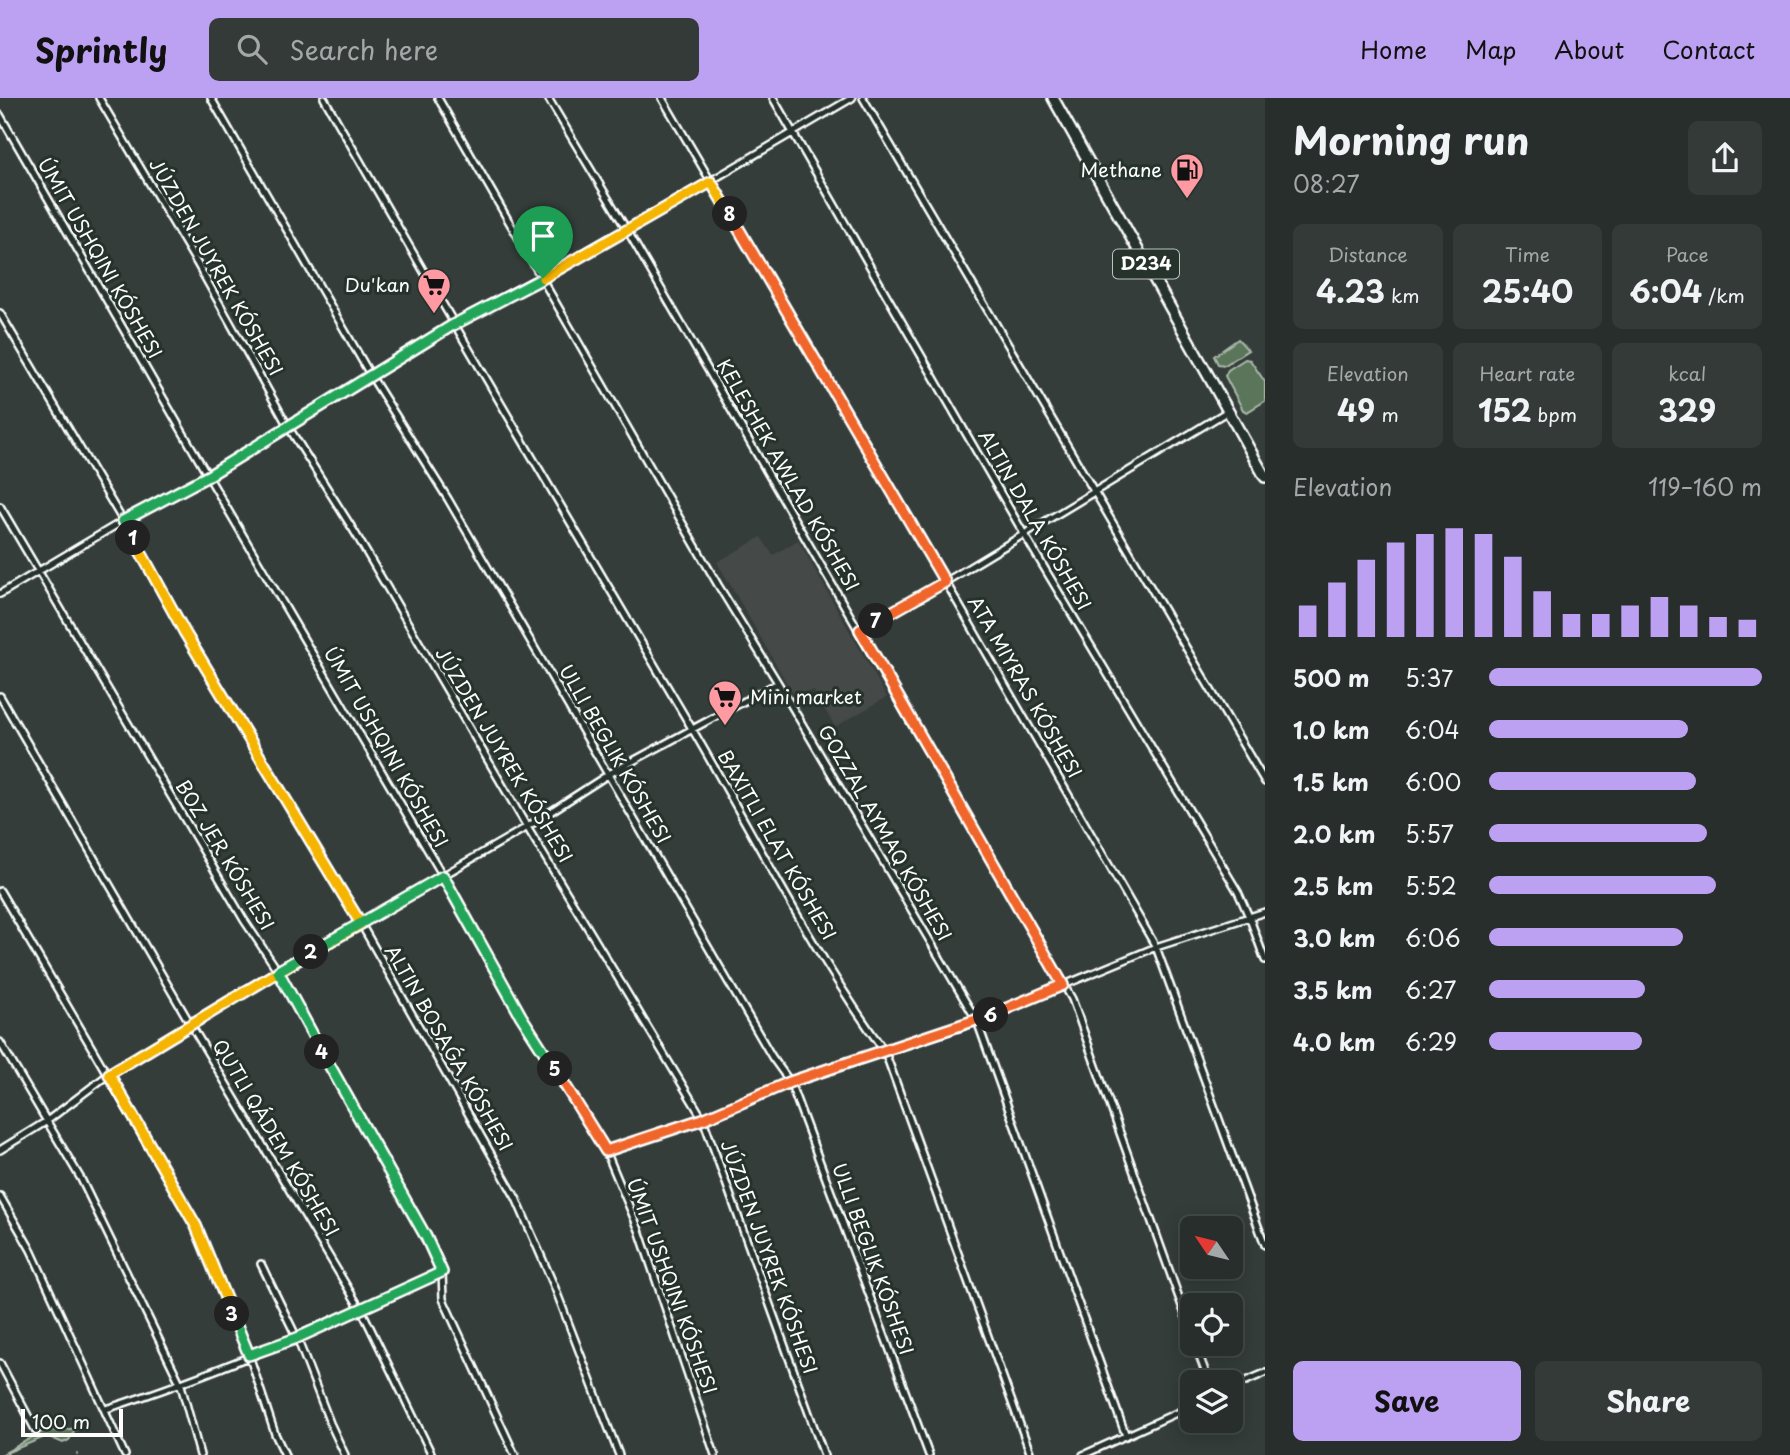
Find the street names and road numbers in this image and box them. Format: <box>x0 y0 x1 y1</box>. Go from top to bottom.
street label: ÚMIT USHQINI KÓSHESI <box>32 152 170 363</box>
street label: JÚZDEN JUYREK KÓSHESI <box>143 153 291 380</box>
road number: D234 <box>1113 250 1179 279</box>
street label: KELESHEK AWLAD KÓSHESI <box>711 353 867 596</box>
street label: ALTIN DALA KÓSHESI <box>973 424 1099 615</box>
street label: ATA MIYRAS KÓSHESI <box>962 590 1090 783</box>
street label: ÚMIT USHQINI KÓSHESI <box>318 641 456 852</box>
street label: JÚZDEN JUYREK KÓSHESI <box>429 641 580 868</box>
street label: ULLI BEGLIK KÓSHESI <box>553 659 679 848</box>
street label: GOZZAL AYMAQ KÓSHESI <box>812 719 959 946</box>
street label: BAXITLI ELAT KÓSHESI <box>712 744 844 945</box>
street label: BOZ JER KÓSHESI <box>170 774 282 935</box>
street label: ALTIN BOSAǴA KÓSHESI <box>379 939 521 1156</box>
street label: QUTLI QÁDEM KÓSHESI <box>207 1034 347 1241</box>
street label: JÚZDEN JUYREK KÓSHESI <box>715 1136 825 1378</box>
street label: ULLI BEGLIK KÓSHESI <box>826 1159 922 1359</box>
street label: ÚMIT USHQINI KÓSHESI <box>621 1174 725 1398</box>

